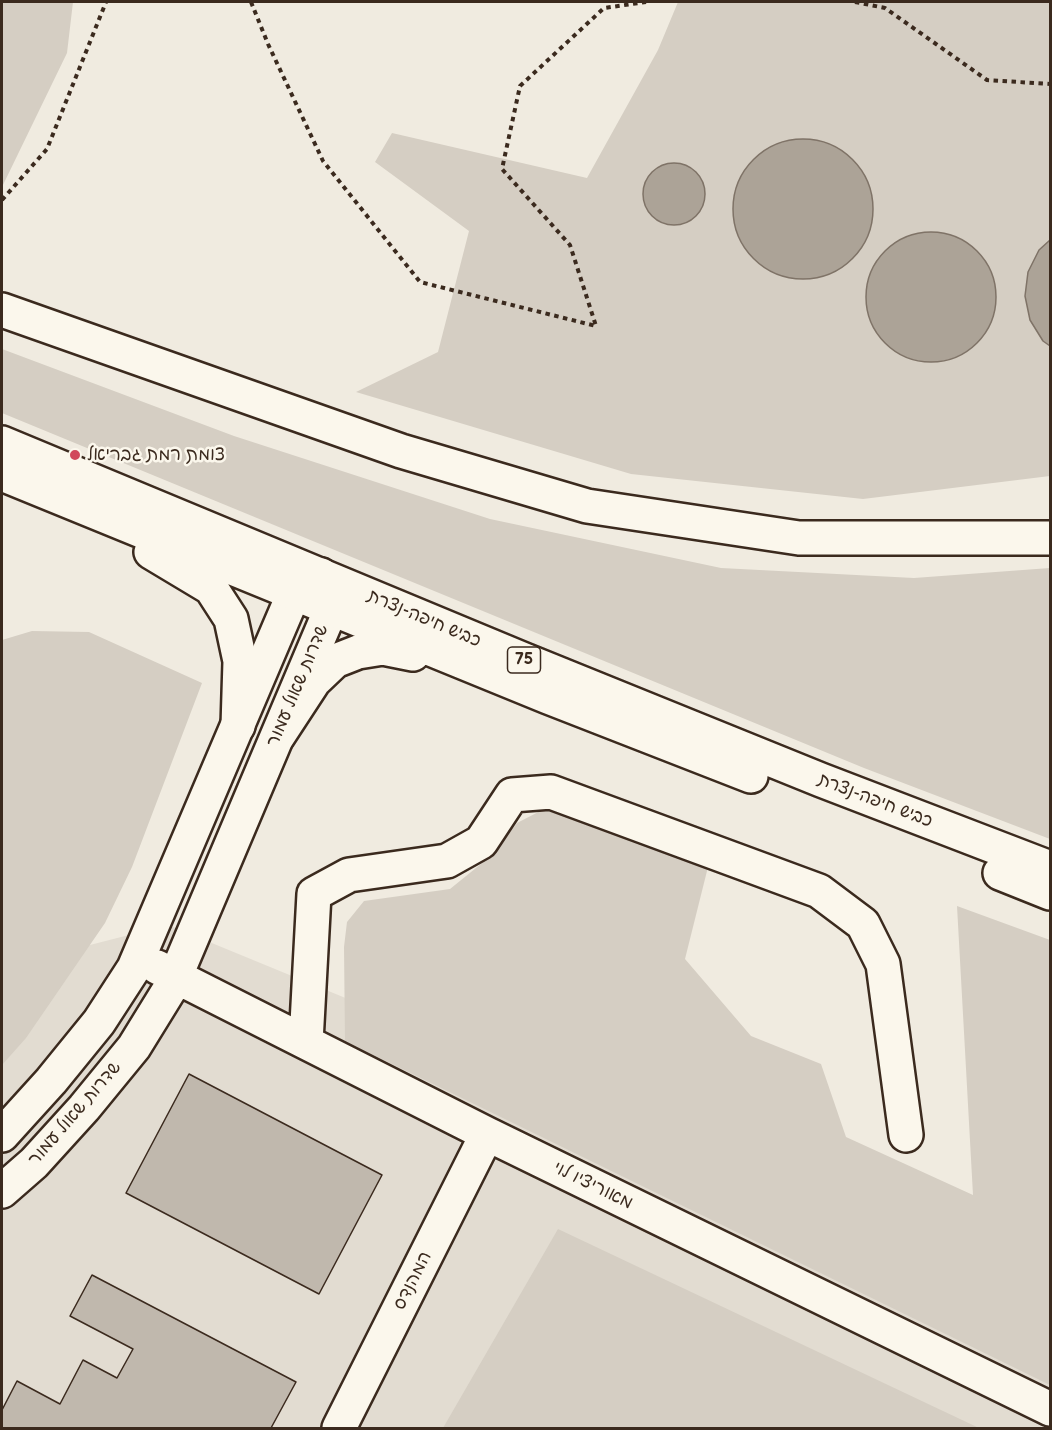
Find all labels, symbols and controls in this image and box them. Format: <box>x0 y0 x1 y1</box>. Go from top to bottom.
place label: צומת רמת גבריאל <box>87 444 225 466</box>
marker: צומת רמת גבריאל <box>68 448 82 462</box>
street label: כביש חיפה-נצרת <box>364 585 484 653</box>
street label: שדרות שאול עמור <box>262 621 334 751</box>
road number: 75 <box>508 647 540 673</box>
street label: כביש חיפה-נצרת <box>815 769 935 833</box>
street label: שדרות שאול עמור <box>24 1057 126 1171</box>
street label: מאוריציו לוי <box>550 1157 636 1215</box>
street label: המהנדס <box>389 1248 437 1314</box>

